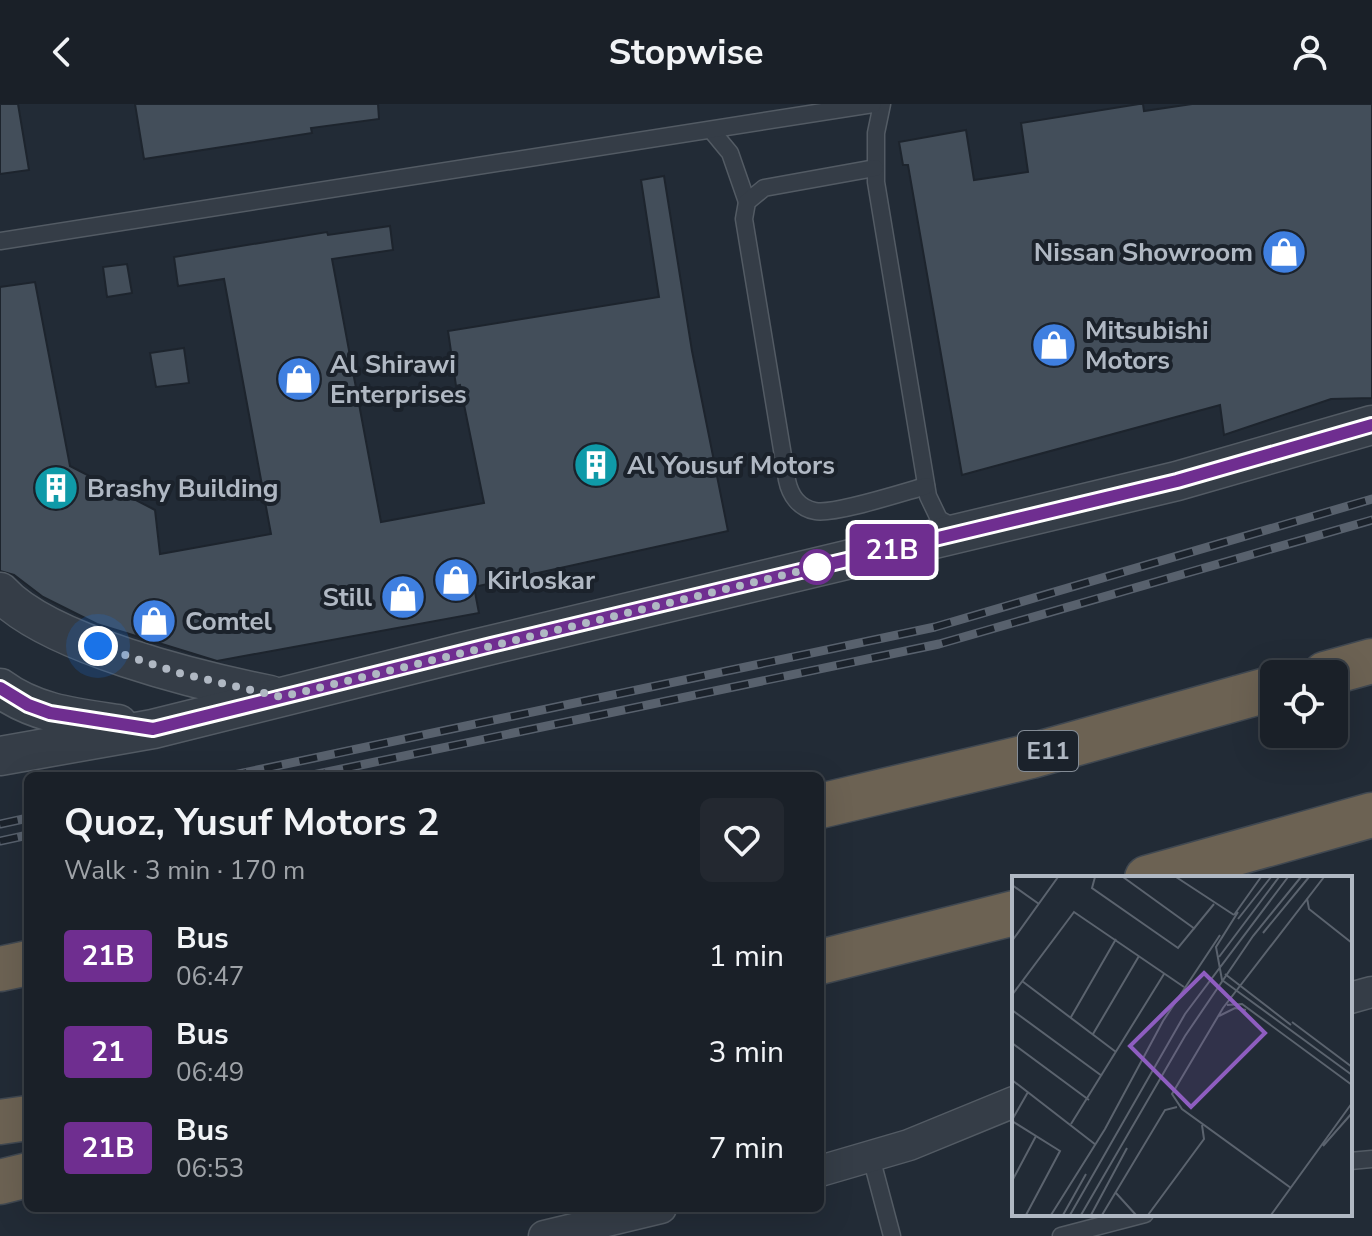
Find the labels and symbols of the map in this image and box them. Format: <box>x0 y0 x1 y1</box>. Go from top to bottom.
shop icon: Nissan Showroom <box>1260 228 1308 276</box>
place label: Nissan Showroom <box>1034 235 1253 270</box>
place label: Mitsubishi Motors <box>1085 313 1209 378</box>
shop icon: Mitsubishi Motors <box>1030 321 1078 369</box>
place label: Al Shirawi Enterprises <box>330 347 467 412</box>
shop icon: Al Shirawi Enterprises <box>275 355 323 403</box>
building icon: Al Yousuf Motors <box>572 441 620 489</box>
place label: Al Yousuf Motors <box>627 448 835 483</box>
building icon: Brashy Building <box>32 464 80 512</box>
place label: Brashy Building <box>87 471 279 506</box>
line badge: 21B <box>846 524 938 576</box>
unlabelled marker <box>800 550 834 584</box>
shop icon: Kirloskar <box>432 556 480 604</box>
place label: Kirloskar <box>487 563 596 598</box>
shop icon: Still <box>379 573 427 621</box>
place label: Still <box>323 580 373 615</box>
shop icon: Comtel <box>130 597 178 645</box>
place label: Comtel <box>185 604 272 639</box>
your location <box>78 626 118 666</box>
road number: E11 <box>1018 731 1078 771</box>
inset map <box>1012 876 1352 1216</box>

